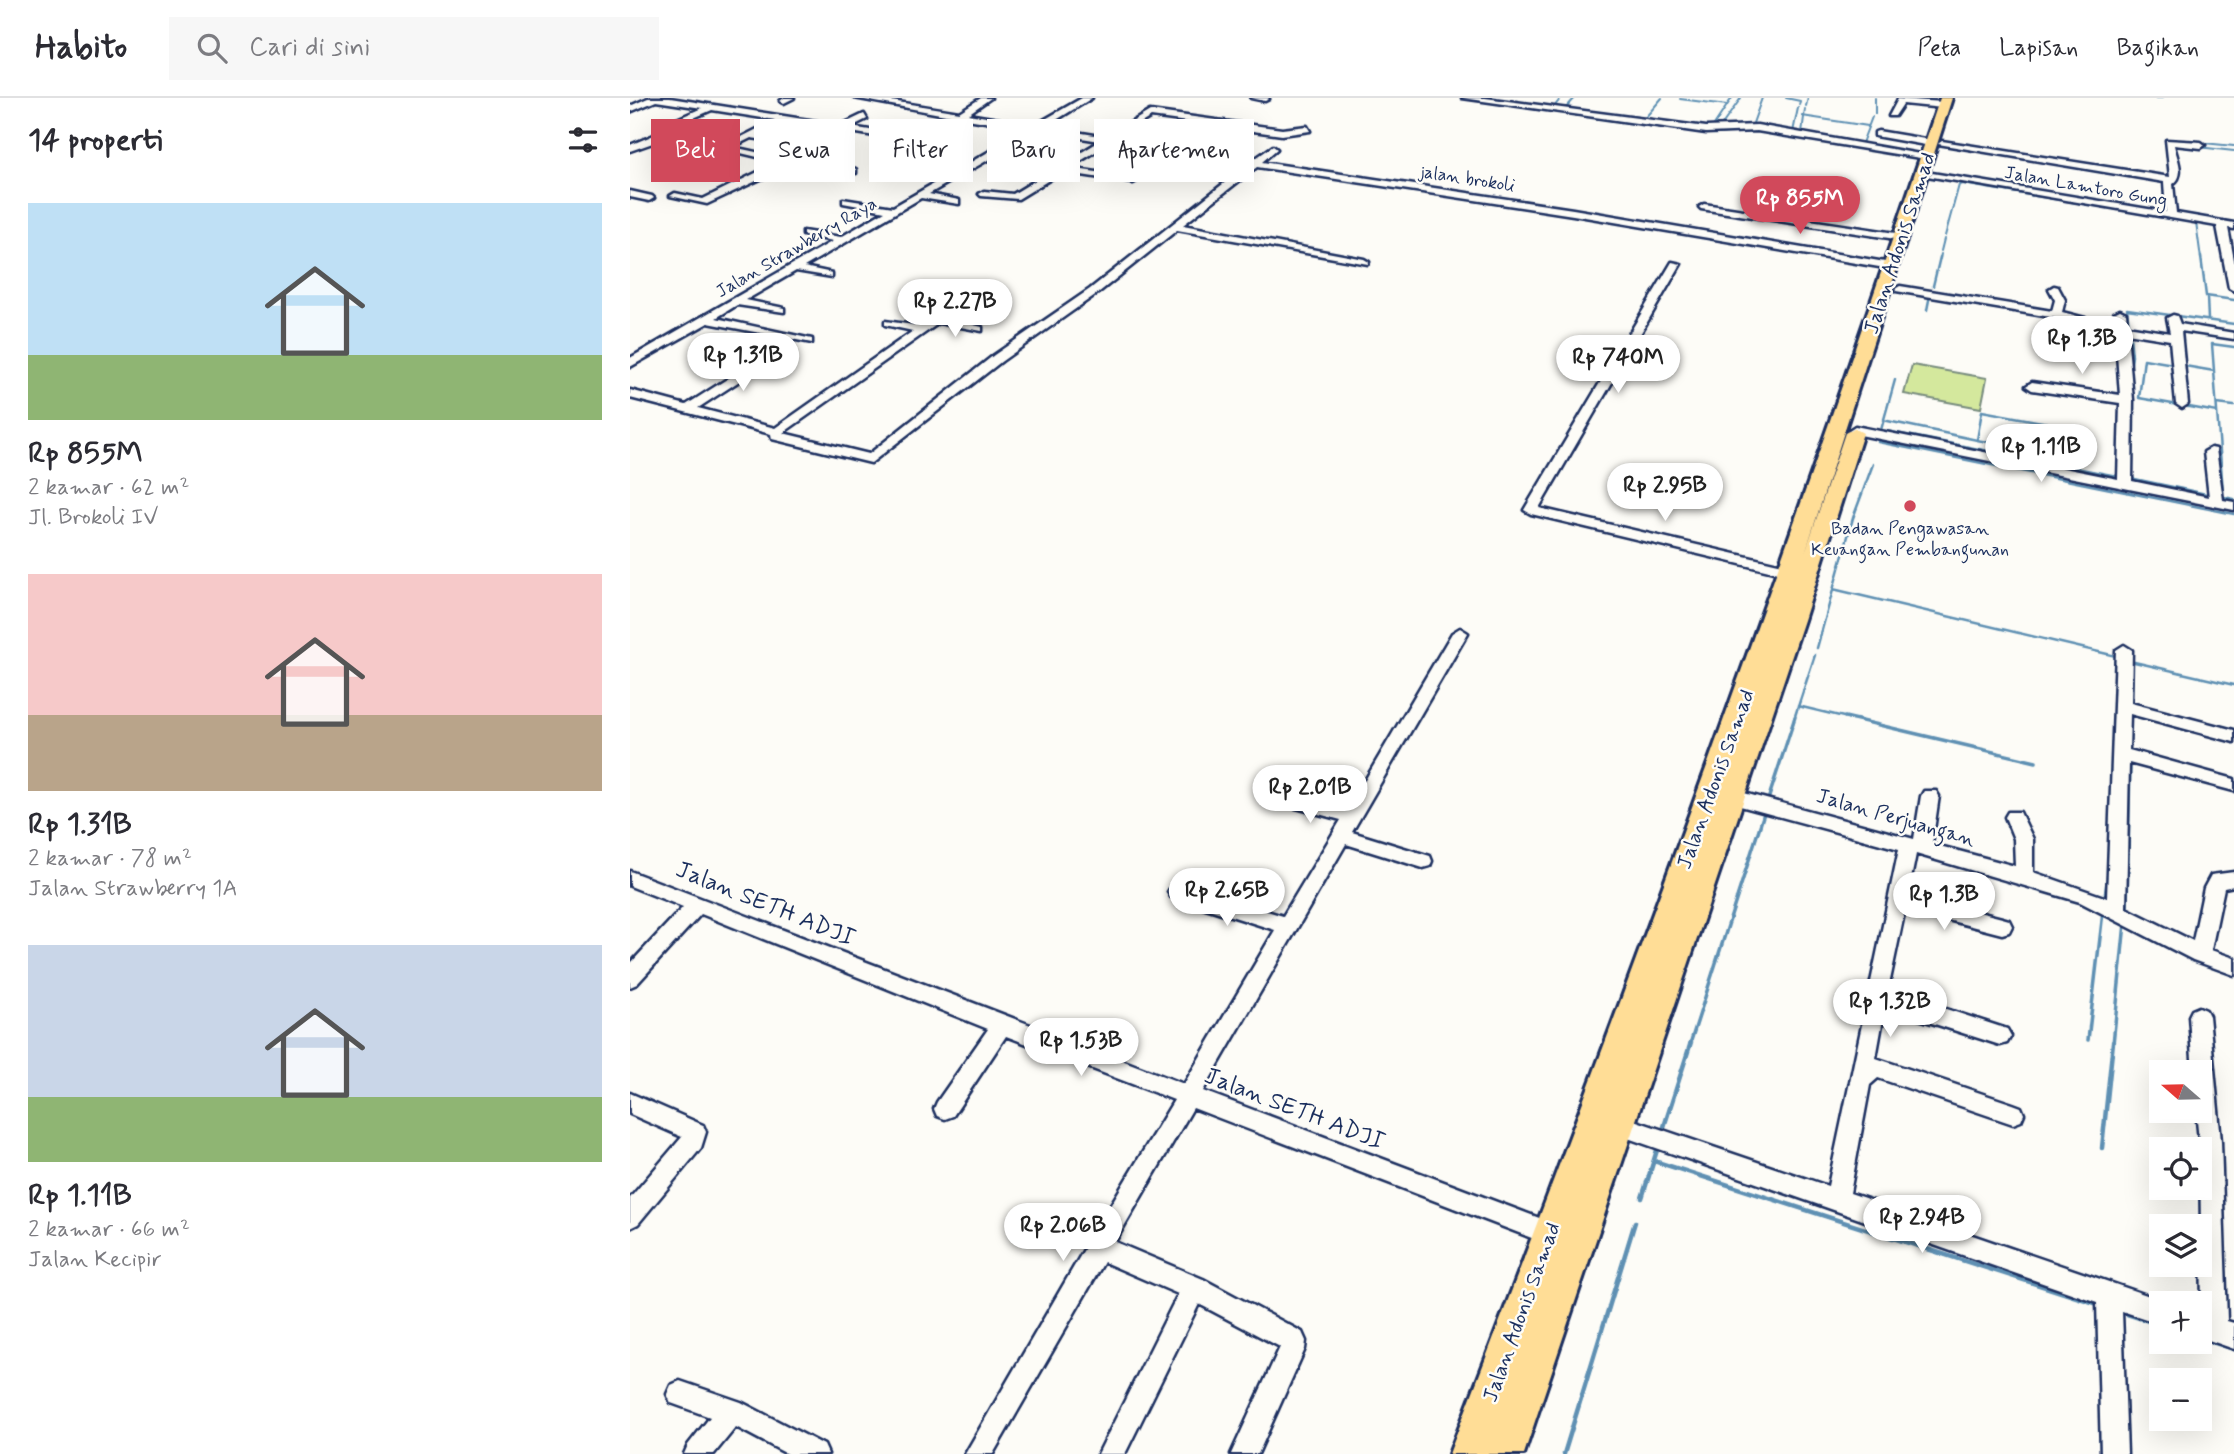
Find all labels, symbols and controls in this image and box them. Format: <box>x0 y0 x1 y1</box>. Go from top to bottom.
search box <box>169 17 659 80</box>
text: Habito <box>35 26 127 70</box>
icon: search <box>193 29 231 67</box>
text: Cari di sini <box>249 31 370 65</box>
text: Peta <box>1918 33 1961 64</box>
text: Lapisan <box>1999 33 2078 64</box>
text: Bagikan <box>2116 33 2199 64</box>
chip: Beli <box>651 119 740 182</box>
chip: Sewa <box>754 119 855 182</box>
chip: Filter <box>869 119 973 182</box>
chip: Baru <box>987 119 1080 182</box>
chip: Apartemen <box>1094 119 1254 182</box>
text: 14 properti <box>28 121 162 160</box>
icon: filters <box>564 121 602 159</box>
street label: Jalan Adonis Samad <box>1857 149 1943 338</box>
street label: jalan brokoli <box>1416 159 1517 198</box>
street label: Jalan Lamtoro Gung <box>2002 161 2169 214</box>
pin: Rp 855M <box>1735 176 1865 236</box>
text: Rp 855M <box>1756 184 1844 214</box>
street label: Jalan Strawberry Raya <box>712 192 881 304</box>
icon: home <box>252 248 378 374</box>
pin: Rp 2.27B <box>883 280 1027 339</box>
text: Rp 2.27B <box>913 287 997 317</box>
pin: Rp 1.3B <box>2017 316 2147 376</box>
text: Rp 1.3B <box>2047 324 2117 354</box>
pin: Rp 1.31B <box>671 334 815 393</box>
pin: Rp 740M <box>1553 336 1683 395</box>
text: Rp 1.31B <box>703 341 783 371</box>
text: Rp 740M <box>1572 343 1664 373</box>
pin: Rp 1.11B <box>1969 424 2113 484</box>
text: Rp 1.11B <box>2001 432 2081 462</box>
text: Rp 855M <box>28 434 143 473</box>
pin: Rp 2.95B <box>1593 464 1737 523</box>
text: Rp 2.95B <box>1623 471 1707 501</box>
text: 2 kamar · 62 m² <box>28 473 189 503</box>
marker: Badan Pengawasan Keuangan Pembangunan <box>1902 498 1918 514</box>
text: Jl. Brokoli IV <box>28 503 158 533</box>
place label: Badan Pengawasan Keuangan Pembangunan <box>1811 517 2009 564</box>
icon: home <box>252 619 378 745</box>
street label: Jalan Adonis Samad <box>1670 686 1761 873</box>
pin: Rp 2.01B <box>1238 766 1382 825</box>
text: Rp 2.01B <box>1268 773 1352 803</box>
street label: Jalan Perjuangan <box>1813 782 1979 856</box>
text: Rp 1.31B <box>28 805 132 844</box>
text: 2 kamar · 78 m² <box>28 844 192 874</box>
street label: Jalan SETH ADJI <box>671 854 860 955</box>
pin: Rp 2.65B <box>1155 868 1299 928</box>
pin: Rp 1.3B <box>1879 872 2009 932</box>
text: Jalan Strawberry 1A <box>28 874 238 904</box>
text: Rp 2.65B <box>1185 876 1269 906</box>
text: Rp 1.3B <box>1909 880 1979 910</box>
pin: Rp 1.32B <box>1818 979 1962 1039</box>
text: Rp 1.32B <box>1849 987 1931 1017</box>
icon: home <box>252 990 378 1116</box>
pin: Rp 1.53B <box>1009 1018 1153 1078</box>
text: Rp 1.53B <box>1040 1026 1122 1056</box>
north arrow <box>2149 1060 2212 1124</box>
map controls <box>2149 1060 2212 1431</box>
street label: Jalan SETH ADJI <box>1200 1061 1389 1158</box>
button: locate <box>2149 1137 2212 1200</box>
text: Rp 1.11B <box>28 1176 132 1215</box>
pin: Rp 2.94B <box>1850 1196 1994 1255</box>
text: Rp 2.94B <box>1879 1203 1965 1233</box>
pin: Rp 2.06B <box>991 1204 1135 1263</box>
text: Rp 2.06B <box>1020 1211 1106 1241</box>
button: layers <box>2149 1214 2212 1277</box>
text: 2 kamar · 66 m² <box>28 1215 190 1245</box>
street label: Jalan Adonis Samad <box>1476 1219 1567 1406</box>
text: Jalan Kecipir <box>28 1245 162 1275</box>
button: + <box>2149 1291 2212 1354</box>
button: − <box>2149 1368 2212 1431</box>

